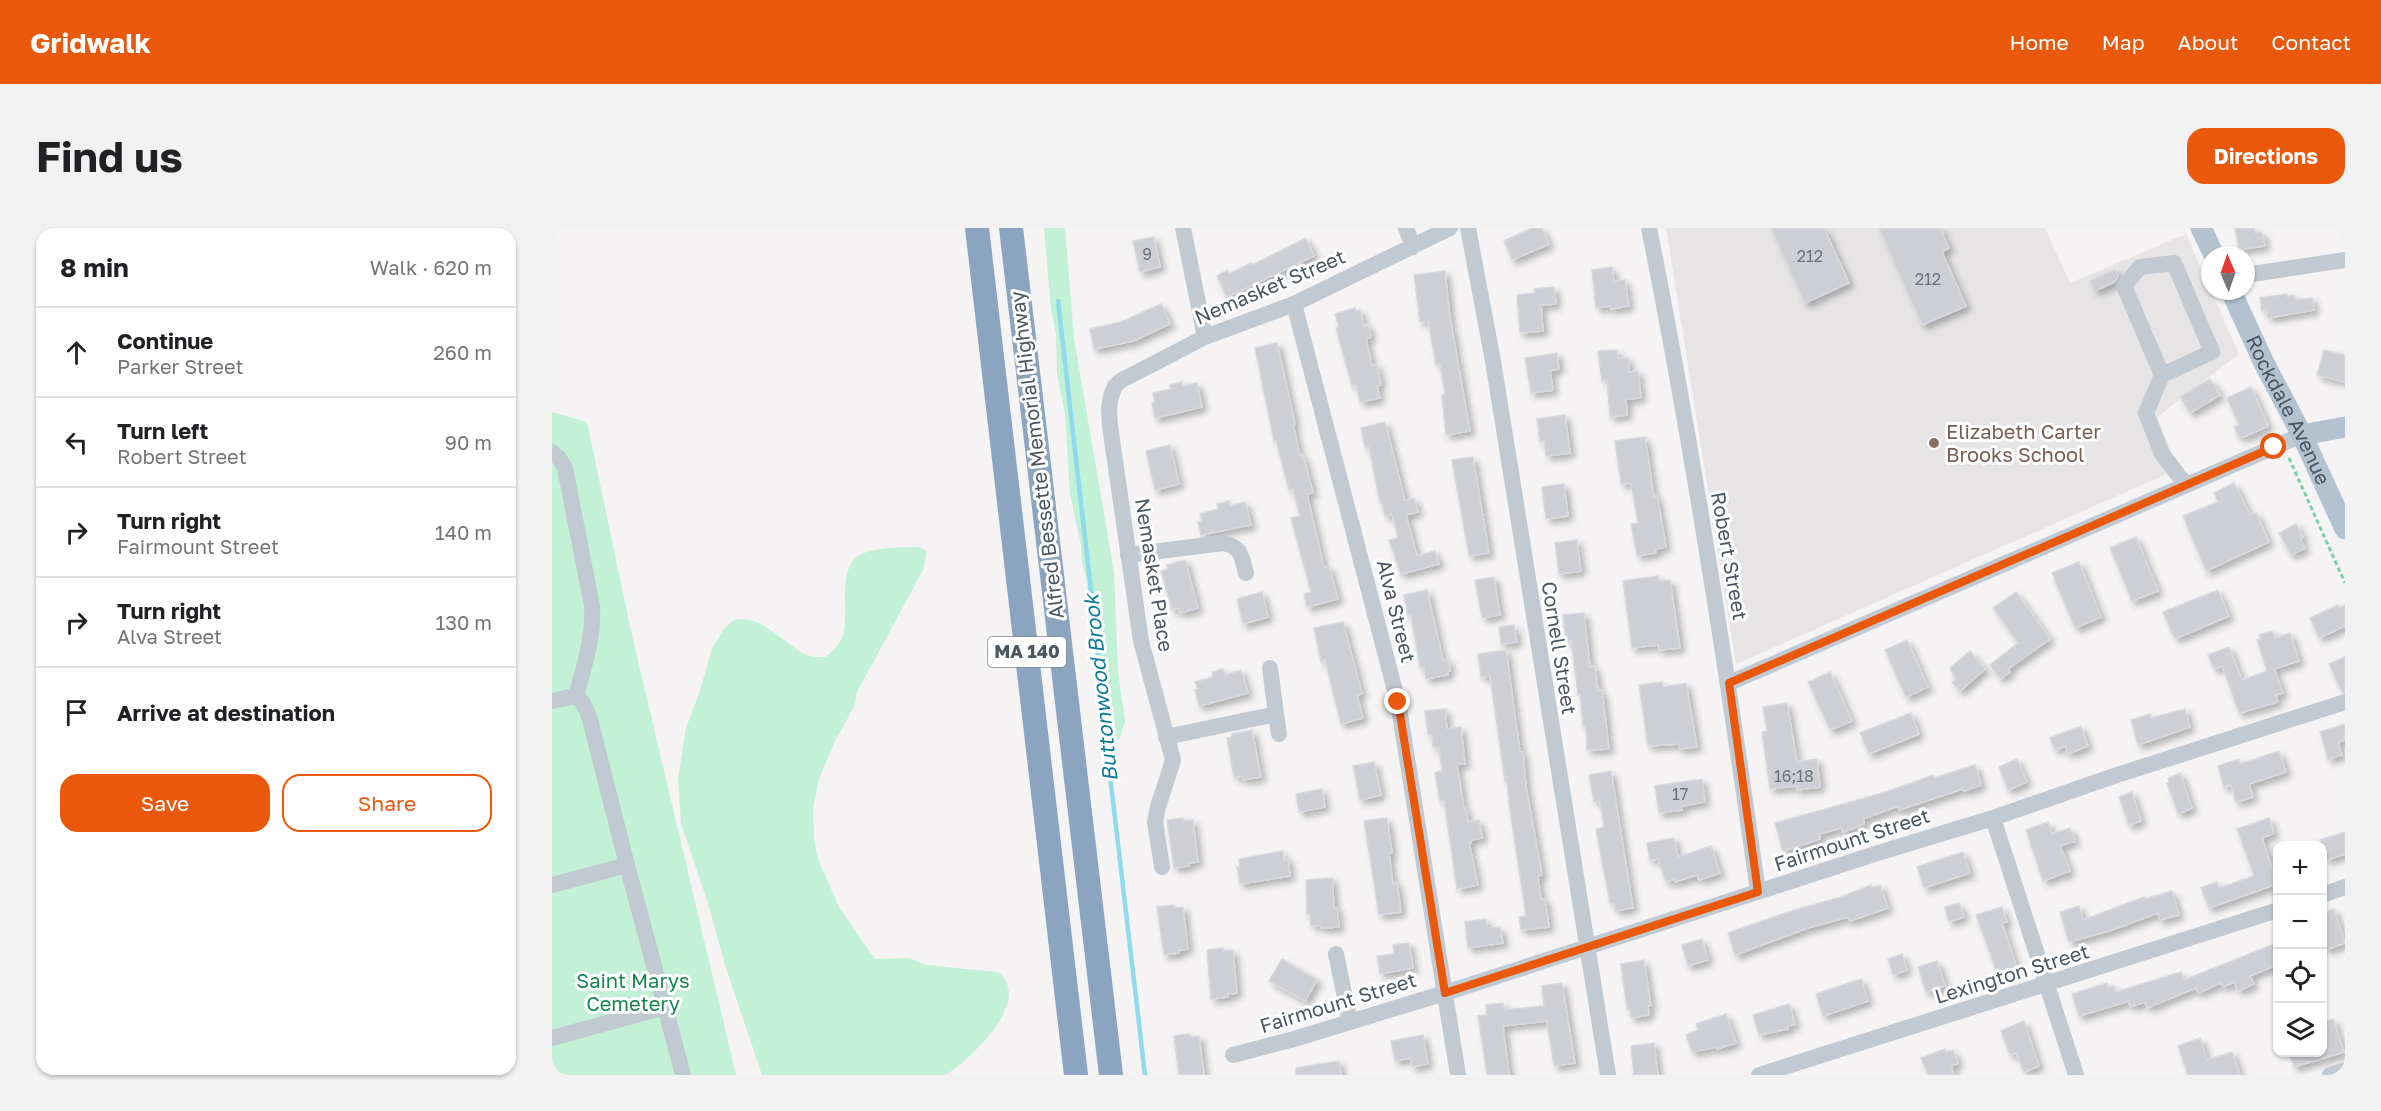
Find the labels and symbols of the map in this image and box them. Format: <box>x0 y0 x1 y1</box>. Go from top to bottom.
house number: 9 <box>1142 244 1152 264</box>
street label: Nemasket Street <box>1191 244 1348 329</box>
house number: 212 <box>1797 246 1823 266</box>
north arrow <box>2201 246 2255 300</box>
house number: 212 <box>1915 269 1941 289</box>
street label: Alfred Bessette Memorial Highway <box>1004 290 1068 620</box>
street label: Rockdale Avenue <box>2242 331 2336 488</box>
place label: Elizabeth Carter Brooks School <box>1946 419 2101 466</box>
route start <box>2260 433 2286 459</box>
marker: Elizabeth Carter Brooks School <box>1927 436 1941 450</box>
street label: Robert Street <box>1707 490 1753 622</box>
street label: Nemasket Place <box>1131 496 1179 653</box>
street label: Alva Street <box>1373 557 1421 665</box>
street label: Cornell Street <box>1538 580 1582 716</box>
water label: Buttonwood Brook <box>1077 591 1123 783</box>
road number: MA 140 <box>988 637 1066 667</box>
route end <box>1384 688 1410 714</box>
house number: 16;18 <box>1774 766 1814 786</box>
house number: 17 <box>1672 784 1688 804</box>
street label: Fairmount Street <box>1771 803 1932 876</box>
street label: Lexington Street <box>1932 938 2092 1008</box>
street label: Fairmount Street <box>1257 967 1419 1037</box>
park label: Saint Marys Cemetery <box>576 968 690 1015</box>

